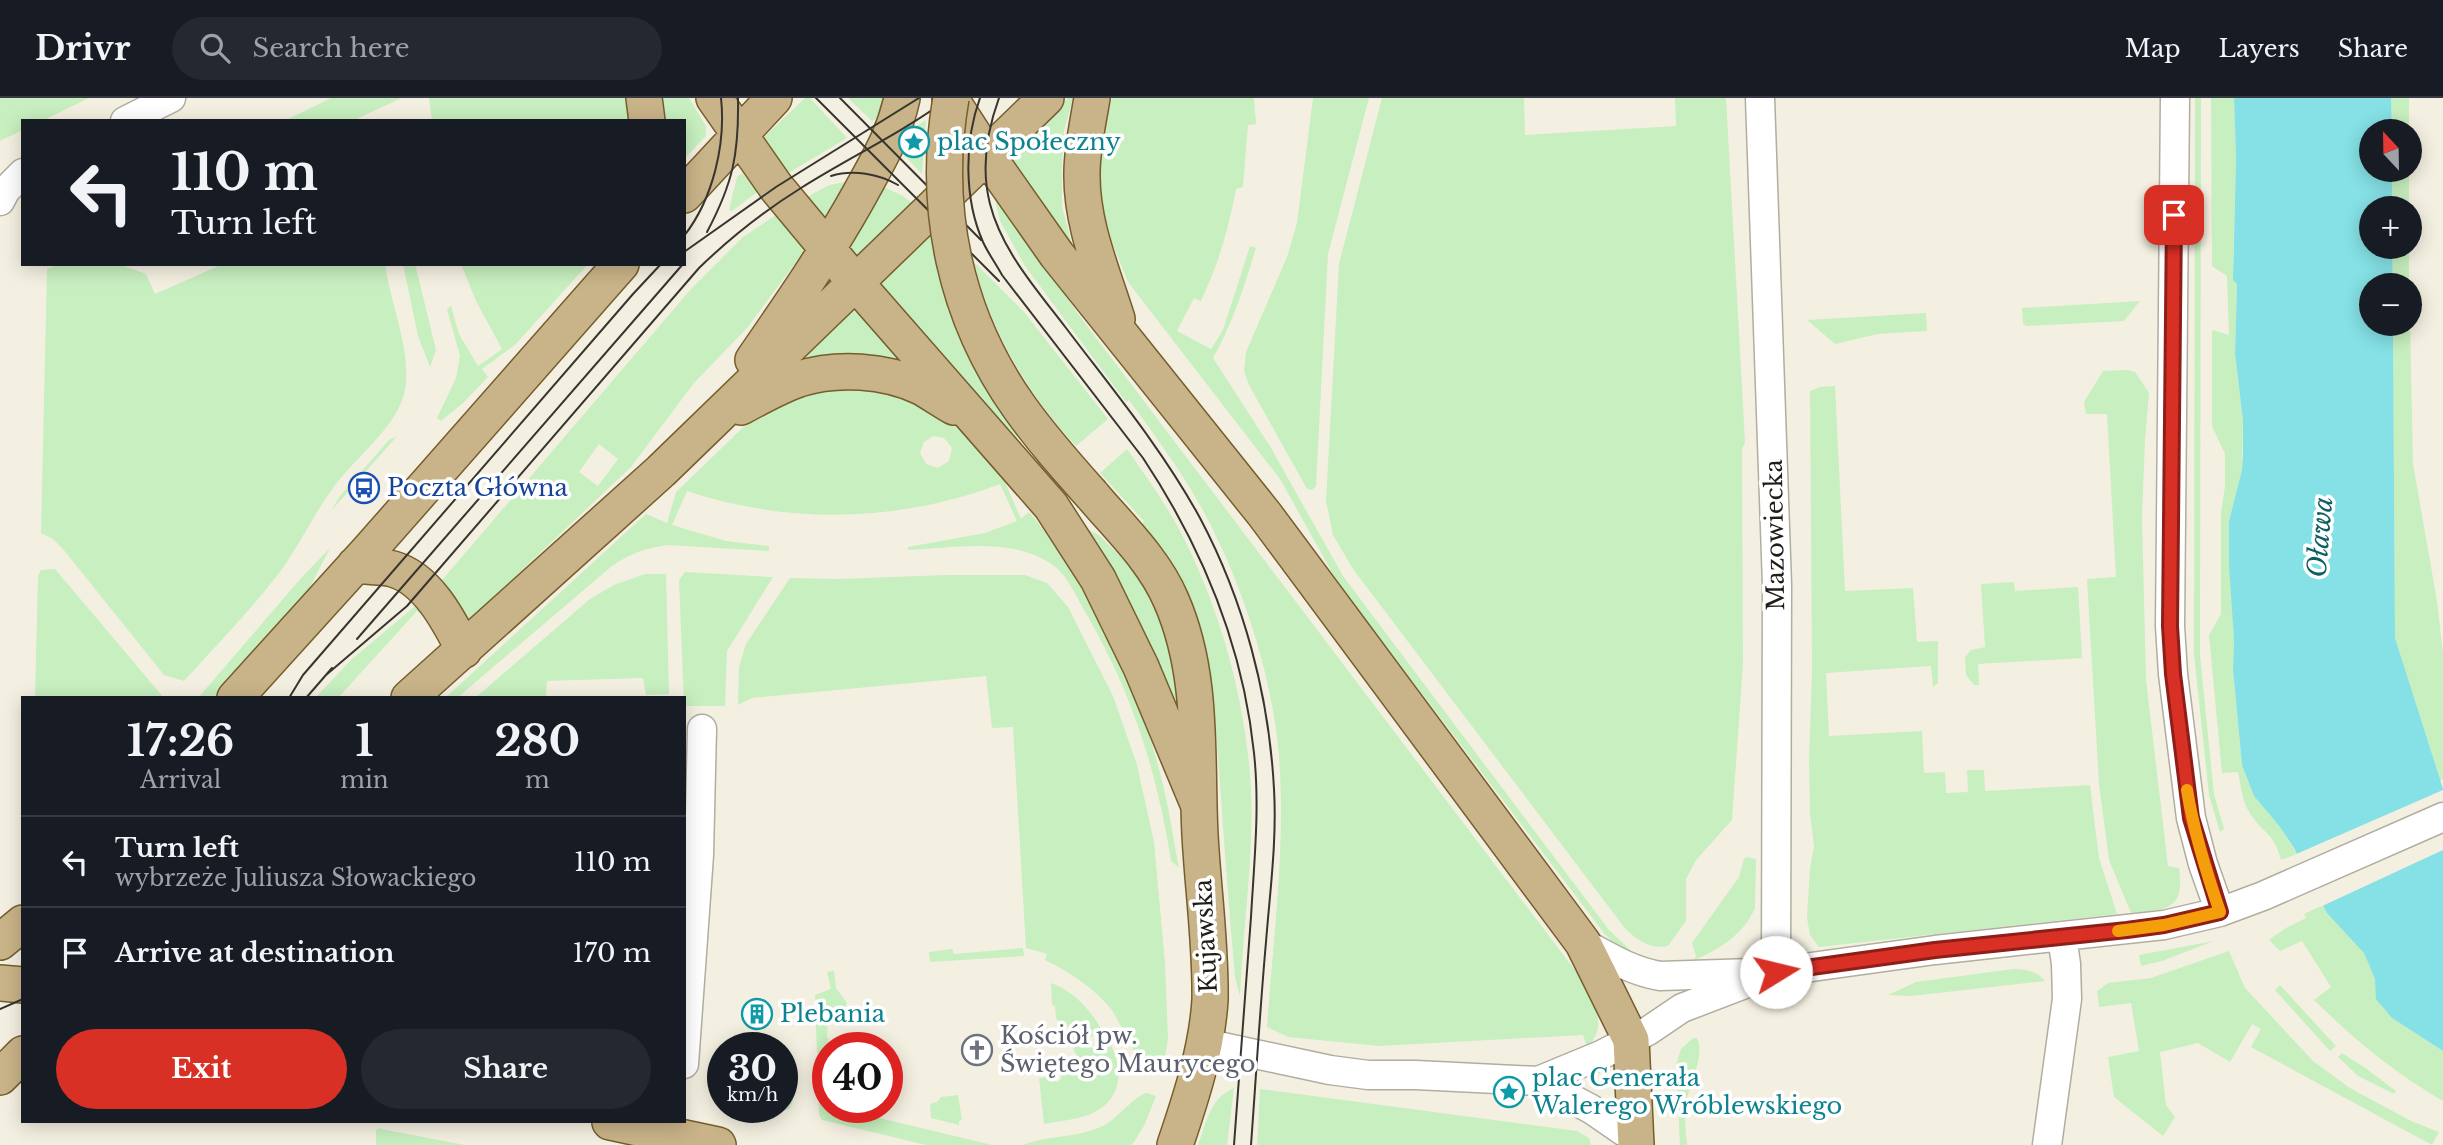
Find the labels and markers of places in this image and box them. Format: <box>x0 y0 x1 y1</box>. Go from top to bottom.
place icon: plac Społeczny <box>897 125 931 159</box>
place label: plac Społeczny <box>937 127 1121 156</box>
pin <box>2144 185 2204 245</box>
bus stop icon: Poczta Główna <box>347 471 381 505</box>
place label: Poczta Główna <box>387 473 569 502</box>
building icon: Plebania <box>740 997 774 1031</box>
place label: Plebania <box>780 999 886 1028</box>
place label: Kościół pw. Świętego Maurycego <box>1000 1021 1256 1078</box>
church icon: Kościół pw. Świętego Maurycego <box>960 1033 994 1067</box>
place label: plac Generała Walerego Wróblewskiego <box>1531 1063 1842 1120</box>
place icon: plac Generała Walerego Wróblewskiego <box>1492 1075 1526 1109</box>

